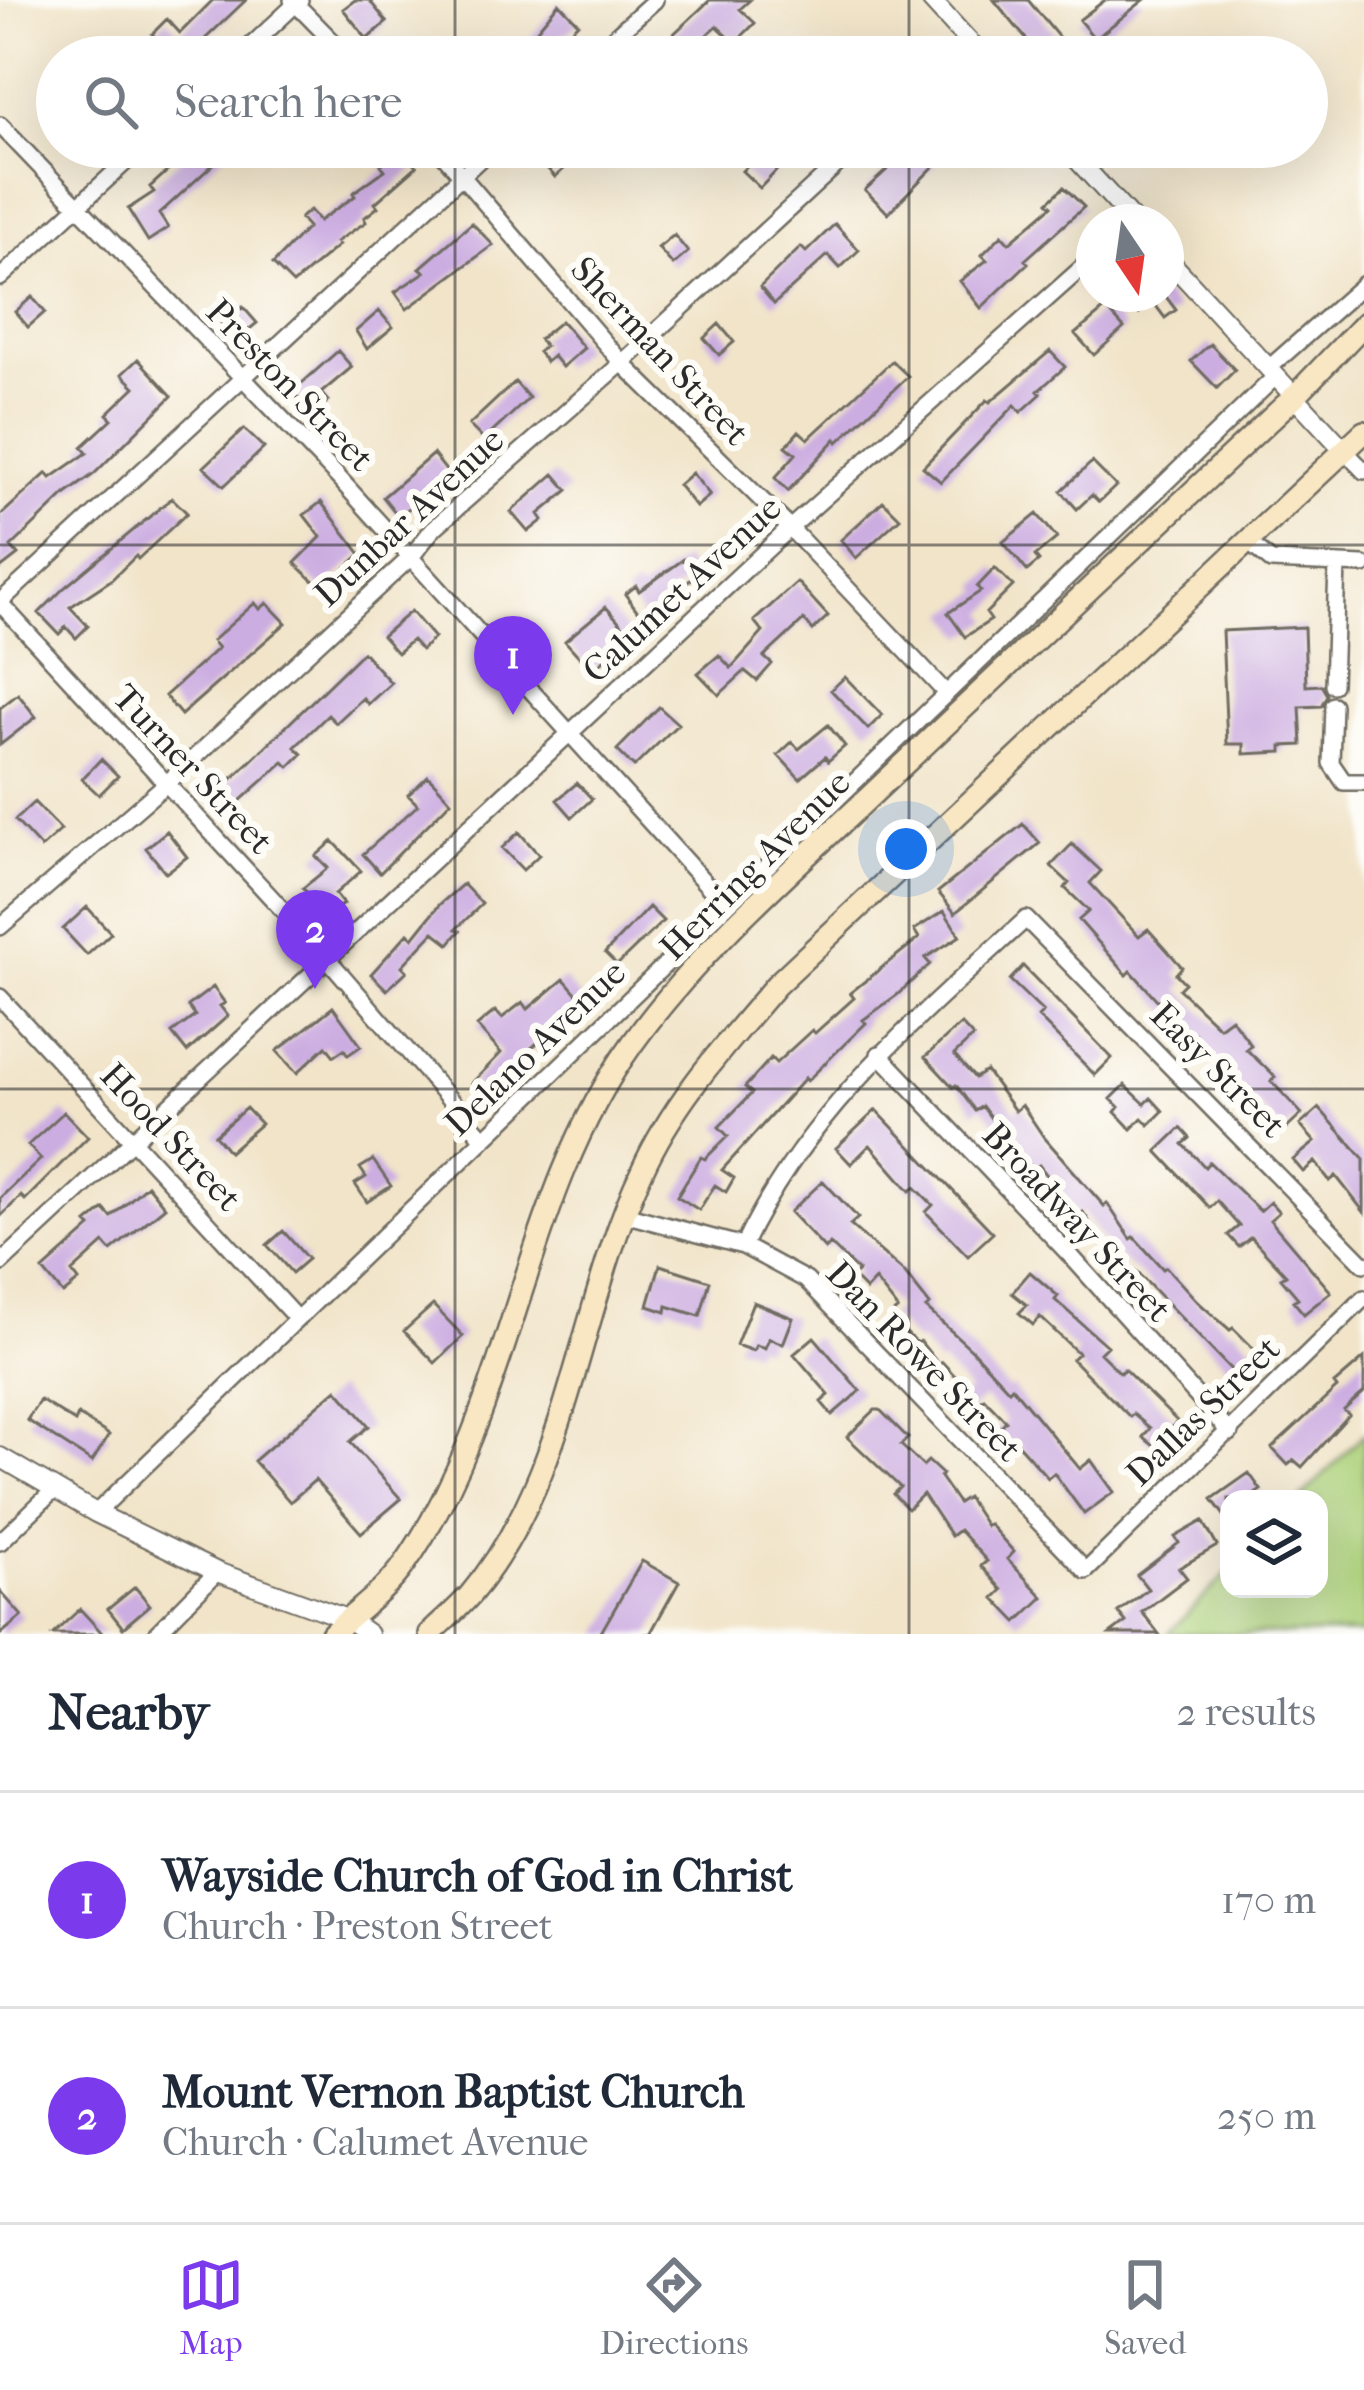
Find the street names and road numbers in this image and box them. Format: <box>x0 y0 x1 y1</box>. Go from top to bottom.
street label: Sherman Street <box>562 248 758 454</box>
street label: Preston Street <box>198 290 382 480</box>
street label: Dunbar Avenue <box>306 419 512 615</box>
street label: Calumet Avenue <box>574 487 790 691</box>
street label: Turner Street <box>104 676 282 862</box>
street label: Herring Avenue <box>651 761 859 969</box>
street label: Delano Avenue <box>436 951 634 1145</box>
street label: Easy Street <box>1142 994 1294 1146</box>
street label: Hood Street <box>92 1054 250 1220</box>
street label: Broadway Street <box>974 1114 1180 1330</box>
street label: Dan Rowe Street <box>818 1252 1030 1470</box>
street label: Dallas Street <box>1118 1327 1288 1494</box>

